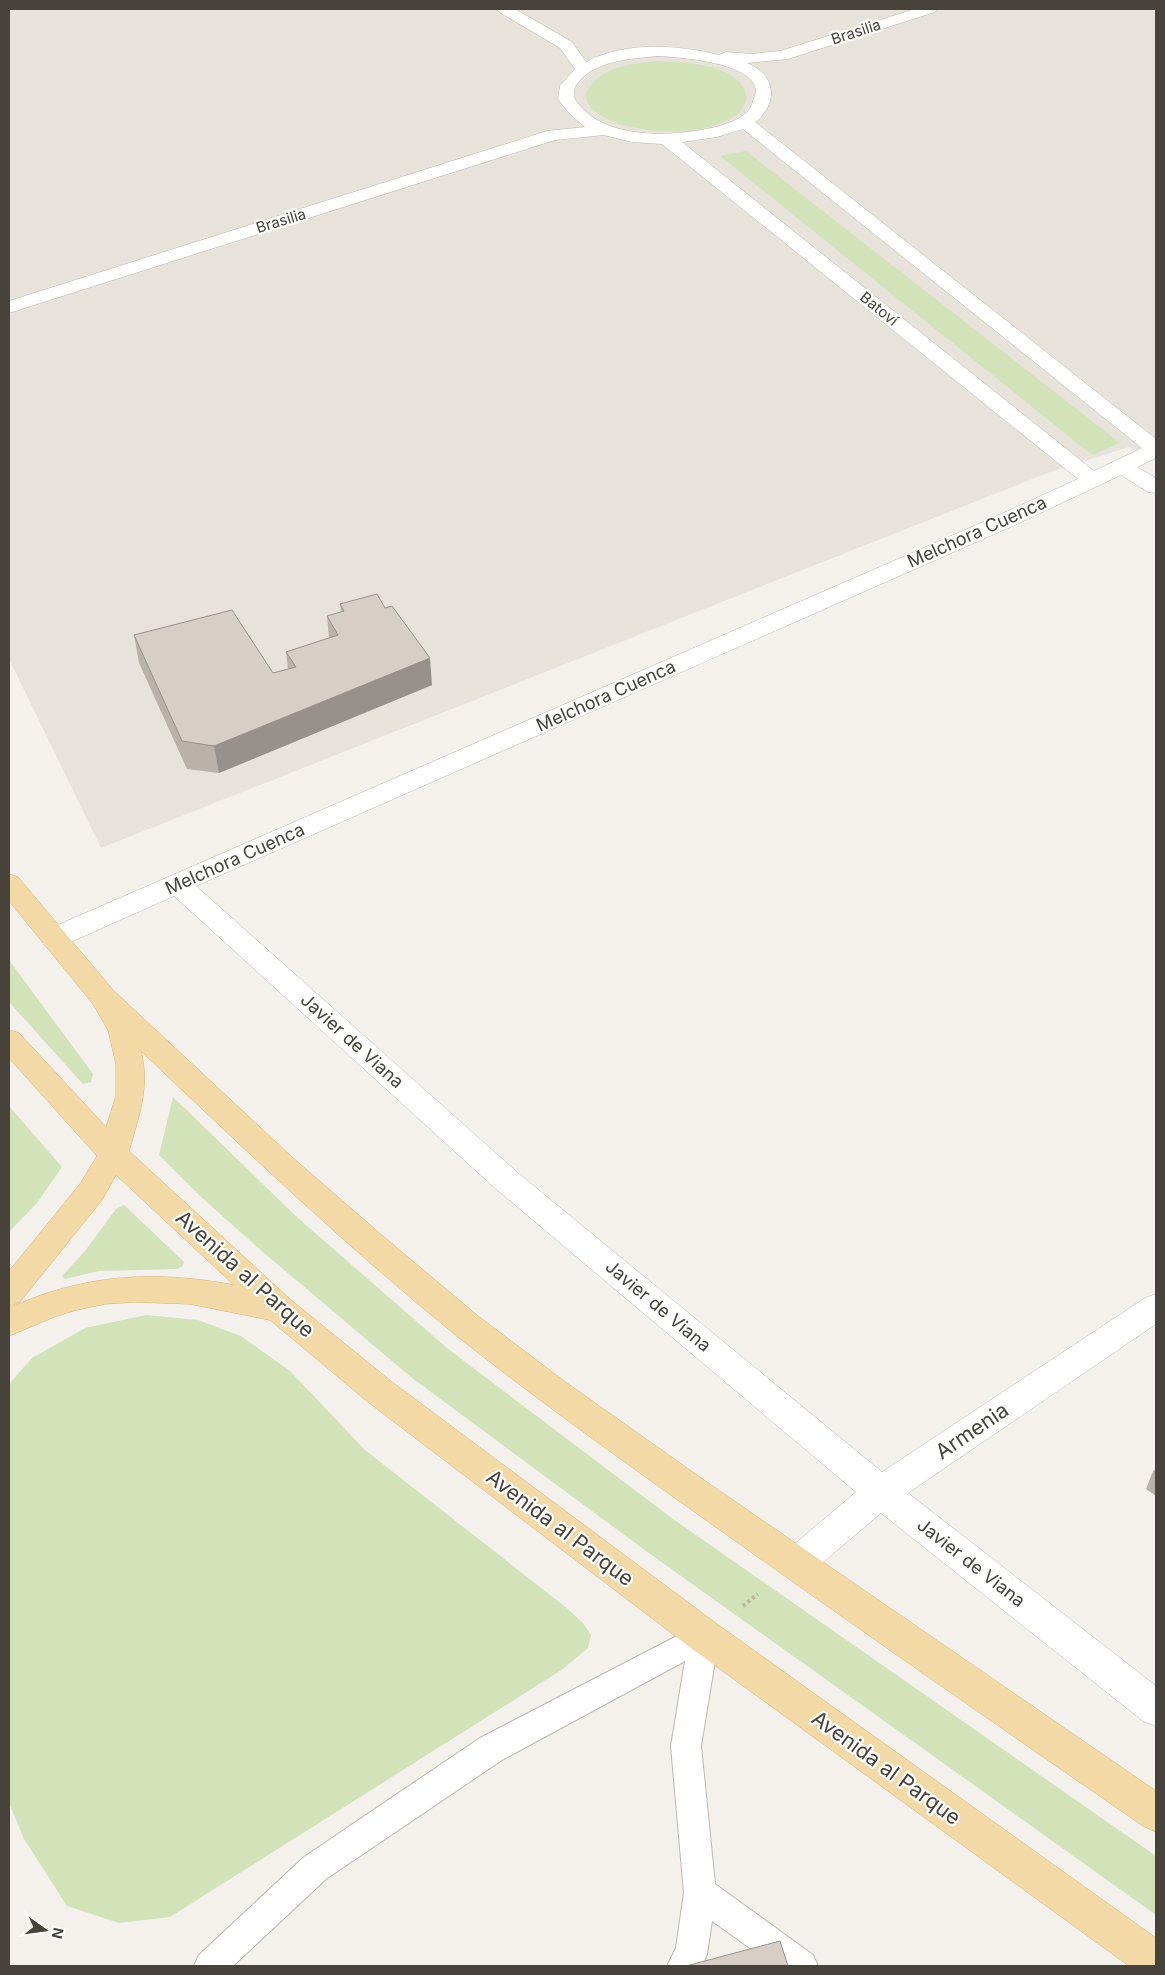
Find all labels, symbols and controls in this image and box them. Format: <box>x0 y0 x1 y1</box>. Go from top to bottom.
street label: Brasilia <box>829 15 883 48</box>
street label: Brasilia <box>254 204 308 237</box>
street label: Batoví <box>856 287 903 330</box>
street label: Melchora Cuenca <box>904 491 1050 572</box>
street label: Melchora Cuenca <box>533 655 679 736</box>
street label: Melchora Cuenca <box>162 818 308 899</box>
street label: Javier de Viana <box>297 989 408 1092</box>
street label: Avenida al Parque <box>171 1205 320 1342</box>
street label: Javier de Viana <box>601 1255 715 1356</box>
street label: Armenia <box>930 1397 1013 1464</box>
street label: Avenida al Parque <box>482 1464 639 1591</box>
street label: Javier de Viana <box>913 1514 1029 1611</box>
street label: Avenida al Parque <box>807 1705 966 1830</box>
north arrow <box>20 1905 70 1955</box>
text: N <box>49 1926 68 1940</box>

